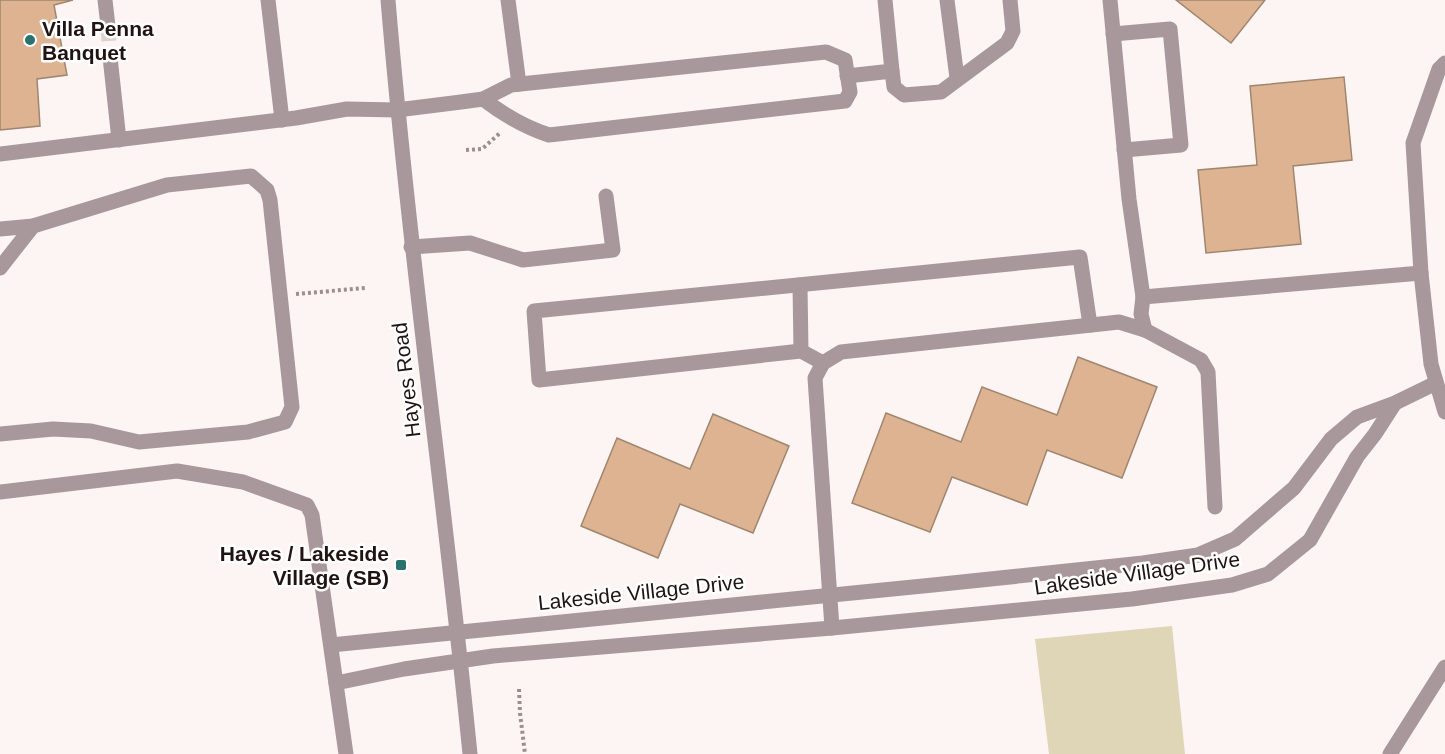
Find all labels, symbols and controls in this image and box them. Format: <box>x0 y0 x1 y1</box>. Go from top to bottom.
place label: Villa Penna Banquet <box>42 17 154 64</box>
marker: Villa Penna Banquet <box>23 33 37 47</box>
street label: Hayes Road <box>388 321 424 439</box>
place label: Hayes / Lakeside Village (SB) <box>220 542 389 589</box>
street label: Lakeside Village Drive <box>1033 547 1241 599</box>
marker: Hayes / Lakeside Village (SB) <box>394 558 408 572</box>
street label: Lakeside Village Drive <box>537 570 745 614</box>

